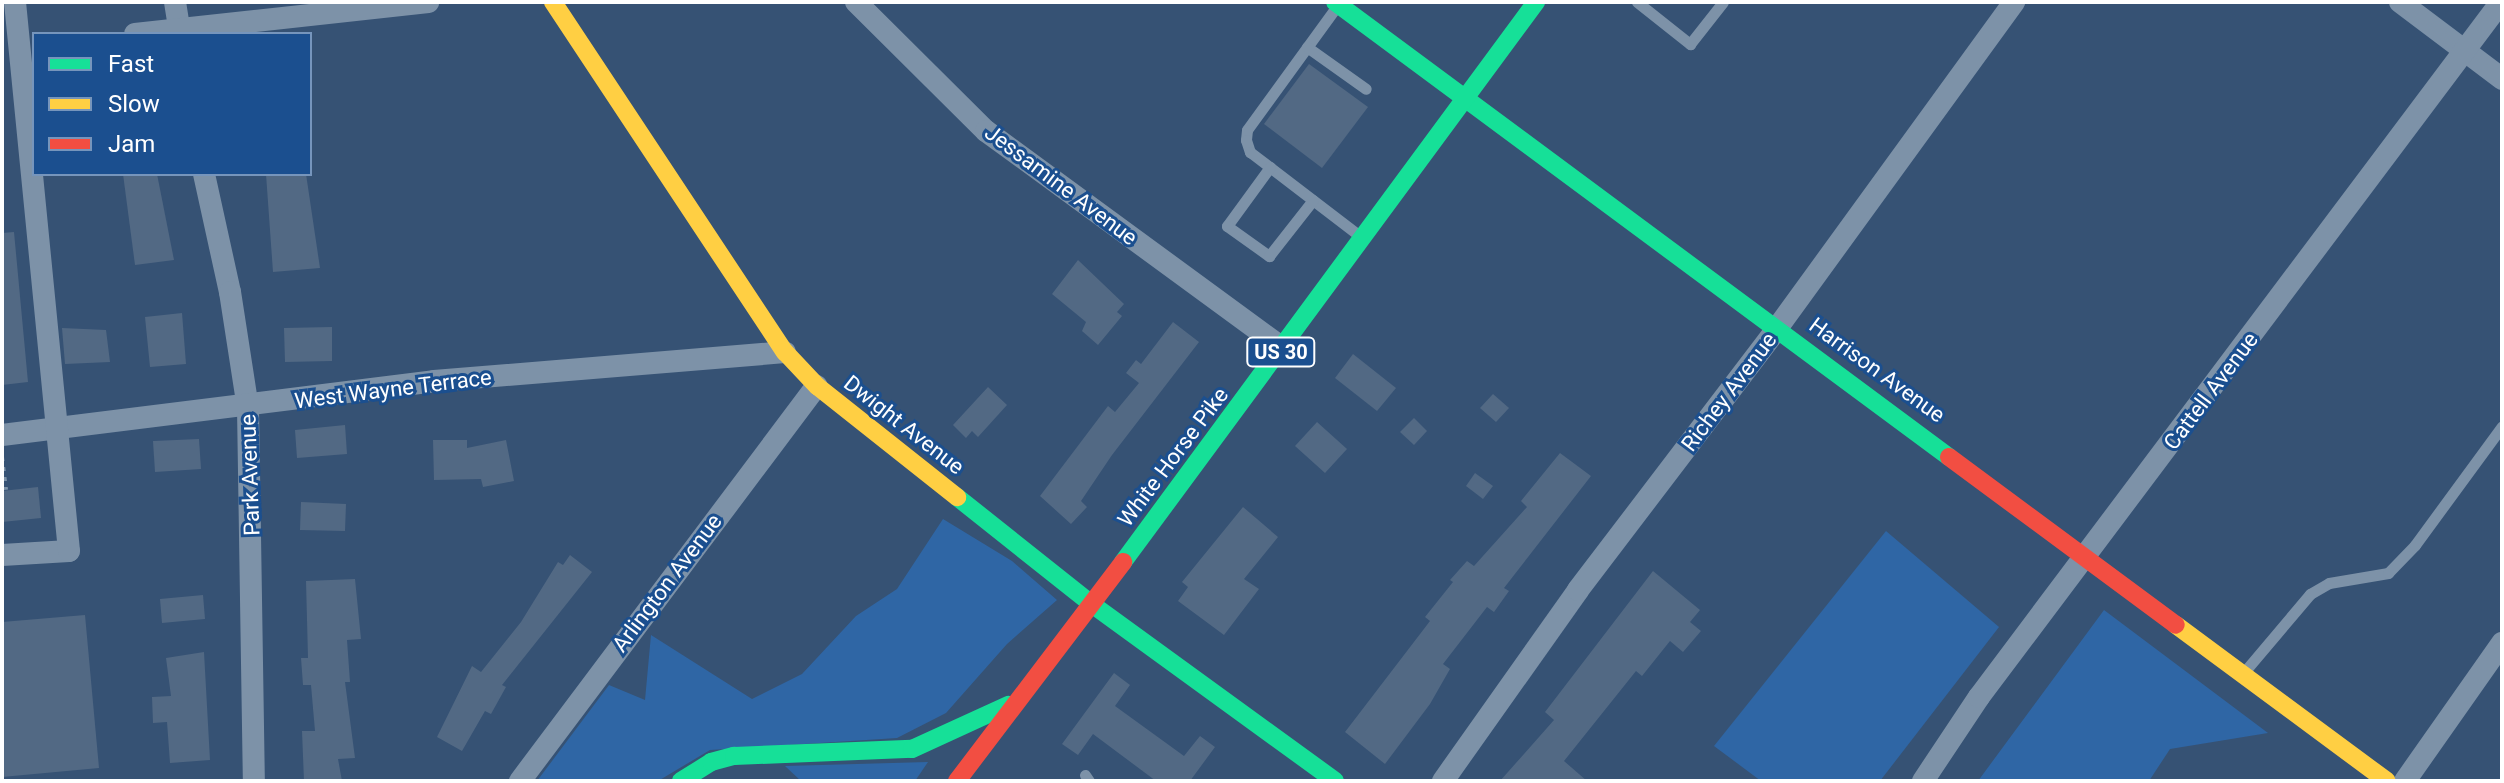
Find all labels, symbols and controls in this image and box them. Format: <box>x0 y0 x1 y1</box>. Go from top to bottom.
legend <box>32 32 312 176</box>
text: Fast <box>108 50 154 78</box>
text: Slow <box>108 90 160 118</box>
street label: Jessamine Avenue <box>979 119 1143 251</box>
text: Jam <box>108 130 155 158</box>
street label: Harrison Avenue <box>1804 312 1950 428</box>
street label: Richey Avenue <box>1676 327 1782 457</box>
street label: Cattell Avenue <box>2158 327 2264 455</box>
road number: US 30 <box>1245 336 1317 368</box>
street label: West Wayne Terrace <box>293 364 493 414</box>
street label: Dwight Avenue <box>839 370 969 480</box>
street label: White Horse Pike <box>1112 382 1234 532</box>
street label: Park Avenue <box>235 414 265 536</box>
street label: Arlington Avenue <box>606 509 728 657</box>

